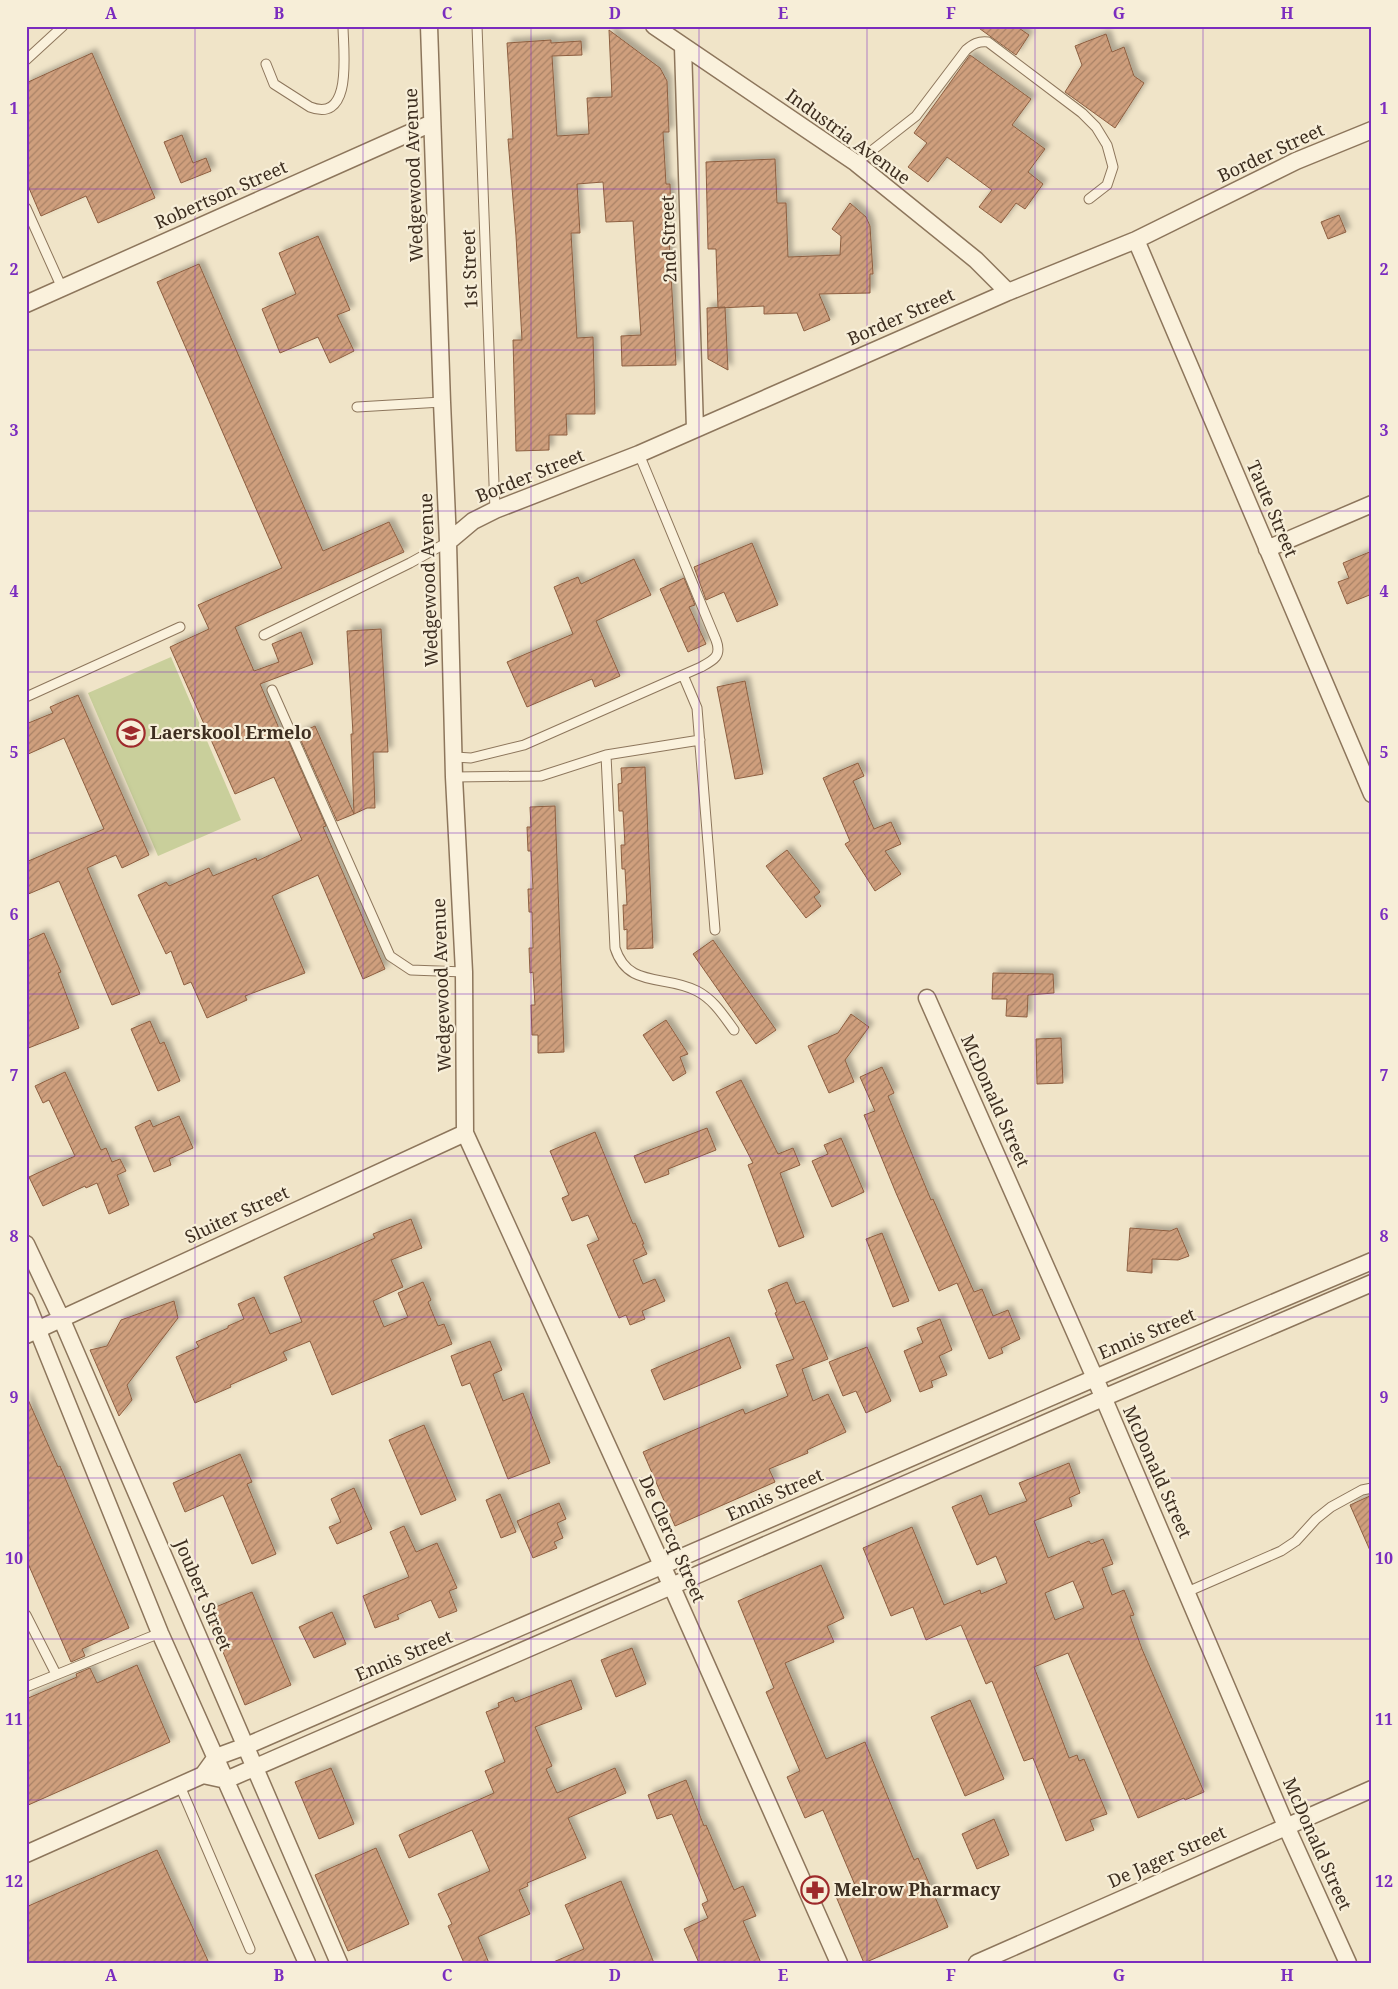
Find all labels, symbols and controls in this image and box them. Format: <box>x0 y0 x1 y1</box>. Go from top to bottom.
text: A <box>105 2 118 24</box>
text: B <box>274 2 285 24</box>
text: C <box>442 2 453 24</box>
text: D <box>609 2 621 24</box>
text: E <box>778 2 788 24</box>
text: F <box>946 2 956 24</box>
text: G <box>1113 2 1125 24</box>
text: H <box>1280 2 1294 24</box>
street label: Industria Avenue <box>781 83 916 190</box>
street label: Wedgewood Avenue <box>398 88 428 262</box>
text: 1 <box>9 97 19 119</box>
text: 1 <box>1379 97 1389 119</box>
street label: Border Street <box>1214 117 1328 187</box>
street label: Robertson Street <box>151 154 291 234</box>
street label: 2nd Street <box>654 195 682 283</box>
street label: 1st Street <box>456 229 482 309</box>
text: 2 <box>9 258 19 280</box>
text: 2 <box>1379 258 1389 280</box>
street label: Border Street <box>843 282 958 350</box>
text: 3 <box>9 419 19 441</box>
text: 3 <box>1379 419 1389 441</box>
street label: Border Street <box>472 442 587 508</box>
street label: Taute Street <box>1242 457 1304 561</box>
street label: Wedgewood Avenue <box>413 493 443 667</box>
text: 4 <box>9 580 19 602</box>
text: 4 <box>1379 580 1389 602</box>
school or university icon: Laerskool Ermelo <box>116 718 146 748</box>
place label: Laerskool Ermelo <box>150 720 312 744</box>
text: 5 <box>9 741 19 763</box>
text: 5 <box>1379 741 1389 763</box>
street label: Wedgewood Avenue <box>426 898 456 1072</box>
text: 6 <box>9 903 19 925</box>
text: 6 <box>1379 903 1389 925</box>
street label: McDonald Street <box>956 1031 1036 1171</box>
text: 7 <box>9 1064 19 1086</box>
text: 7 <box>1379 1064 1389 1086</box>
street label: Sluiter Street <box>181 1180 292 1249</box>
text: 8 <box>9 1225 19 1247</box>
text: 8 <box>1379 1225 1389 1247</box>
street label: Ennis Street <box>1094 1302 1199 1364</box>
text: 9 <box>9 1386 19 1408</box>
text: 9 <box>1379 1386 1389 1408</box>
street label: McDonald Street <box>1118 1402 1198 1542</box>
street label: Ennis Street <box>723 1462 827 1526</box>
street label: De Clercq Street <box>634 1471 712 1606</box>
street label: Joubert Street <box>169 1534 238 1654</box>
text: 10 <box>5 1547 23 1569</box>
text: 10 <box>1375 1547 1393 1569</box>
street label: Ennis Street <box>351 1624 456 1686</box>
text: 11 <box>5 1708 23 1730</box>
text: 11 <box>1375 1708 1393 1730</box>
street label: McDonald Street <box>1278 1774 1358 1914</box>
street label: De Jager Street <box>1104 1819 1229 1893</box>
text: 12 <box>5 1870 23 1892</box>
text: 12 <box>1375 1870 1393 1892</box>
pharmacy icon: Melrow Pharmacy <box>800 1875 830 1905</box>
place label: Melrow Pharmacy <box>834 1877 1001 1901</box>
text: A <box>105 1964 118 1986</box>
text: B <box>274 1964 285 1986</box>
text: C <box>442 1964 453 1986</box>
text: D <box>609 1964 621 1986</box>
text: E <box>778 1964 788 1986</box>
text: F <box>946 1964 956 1986</box>
text: G <box>1113 1964 1125 1986</box>
text: H <box>1280 1964 1294 1986</box>

